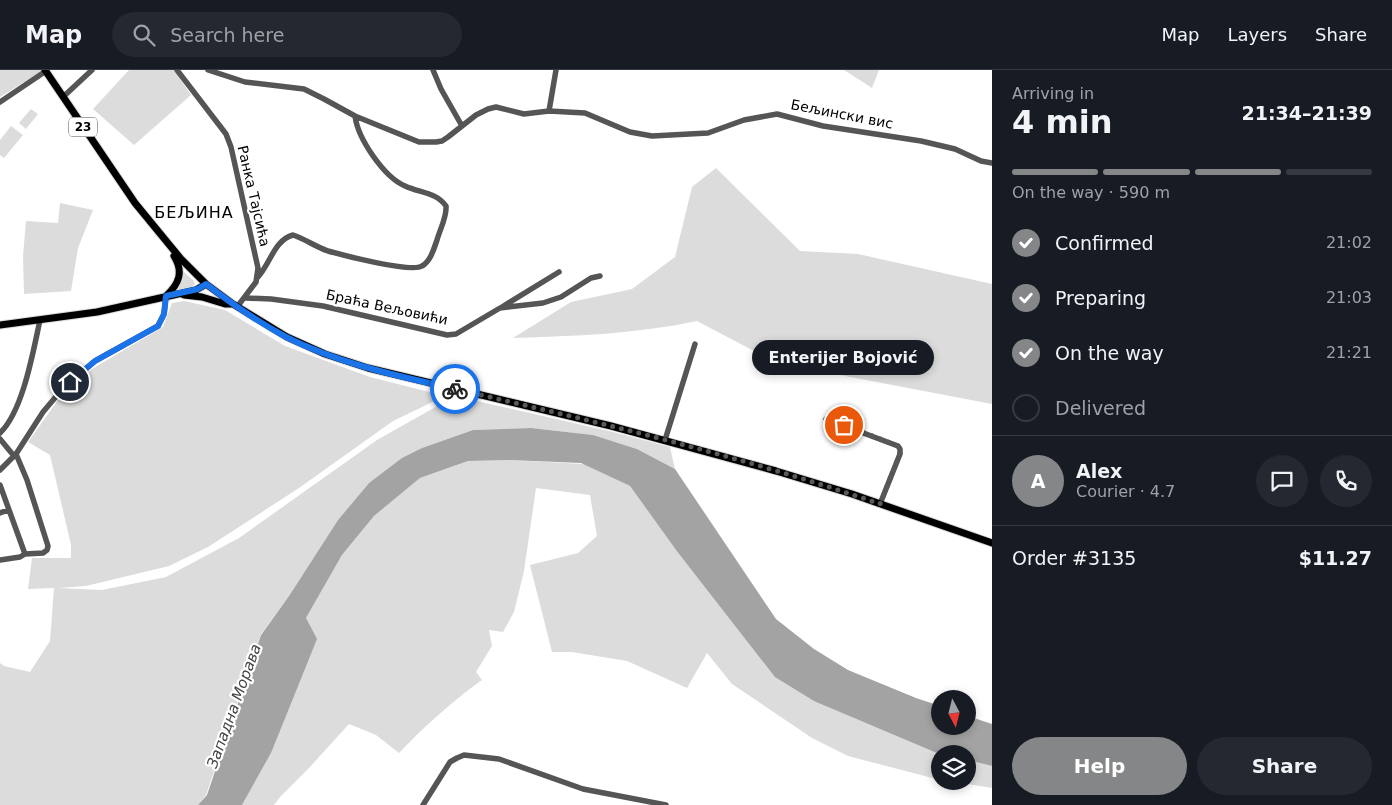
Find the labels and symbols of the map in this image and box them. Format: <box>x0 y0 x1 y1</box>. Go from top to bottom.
street label: Бељински вис <box>789 96 895 132</box>
road number: 23 <box>69 118 97 136</box>
street label: Ранка Тајсића <box>235 144 273 248</box>
district label: БЕЉИНА <box>154 203 234 222</box>
street label: Браћа Вељовићи <box>325 286 449 328</box>
callout: Enterijer Bojović <box>753 340 935 375</box>
pin <box>49 361 91 403</box>
courier <box>430 364 480 414</box>
pin <box>823 404 865 446</box>
water label: Западна Морава <box>203 641 265 771</box>
north arrow <box>931 690 976 735</box>

